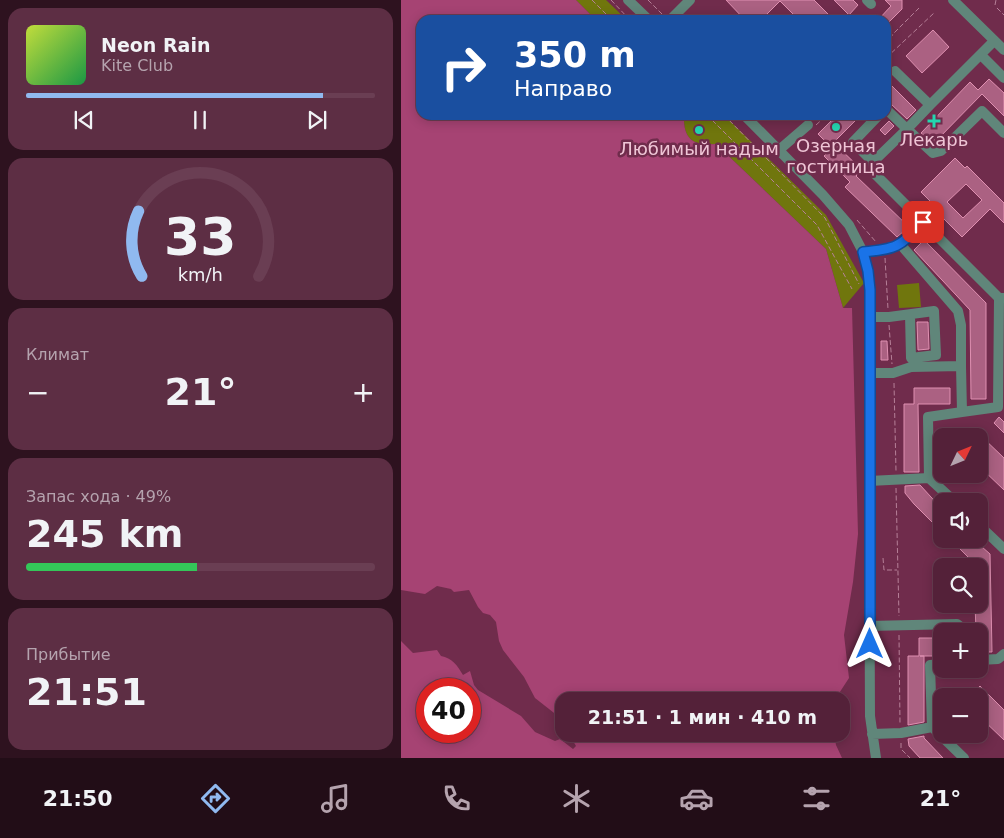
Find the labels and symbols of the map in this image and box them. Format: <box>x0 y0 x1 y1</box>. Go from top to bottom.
marker: Лекарь <box>928 115 940 127</box>
marker: Озерная гостиница <box>830 121 842 133</box>
marker: Любимый надым <box>693 124 705 136</box>
place label: Лекарь <box>900 129 968 150</box>
place label: Озерная гостиница <box>786 135 886 177</box>
place label: Любимый надым <box>619 138 779 159</box>
pin <box>902 201 944 243</box>
north arrow <box>933 428 989 482</box>
position arrow <box>843 617 895 669</box>
speed limit sign: 40 <box>416 678 481 743</box>

